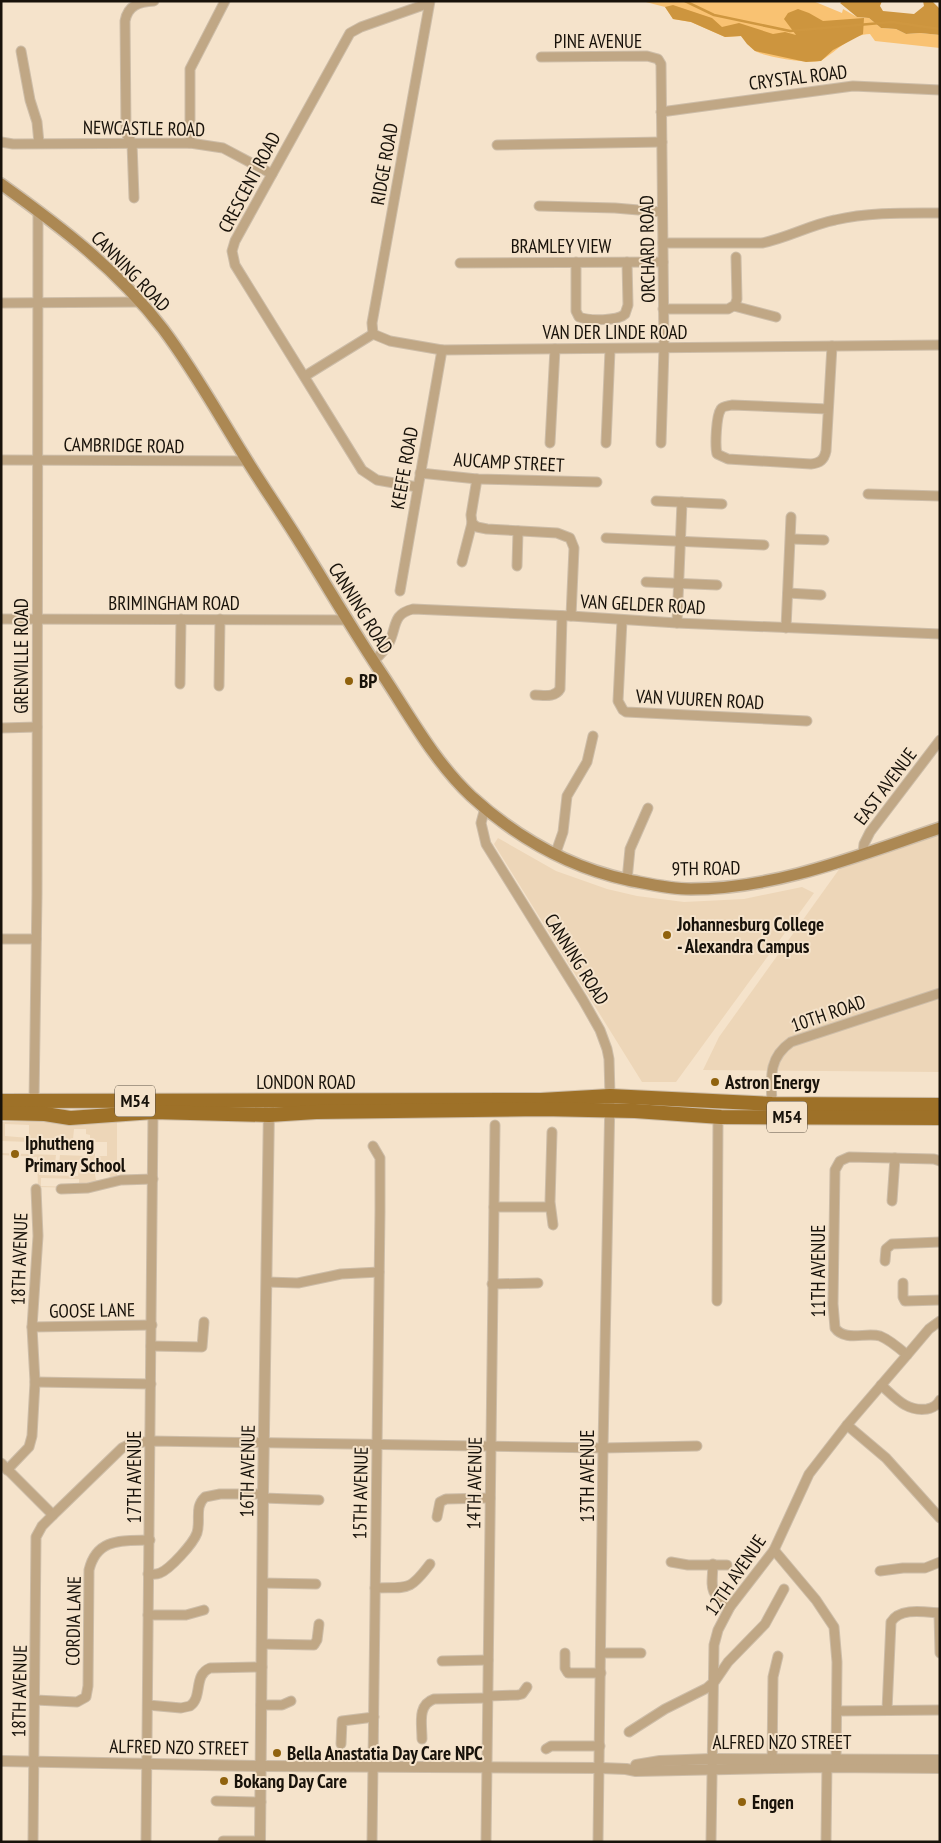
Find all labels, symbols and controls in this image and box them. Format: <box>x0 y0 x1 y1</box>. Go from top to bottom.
street label: PINE AVENUE <box>554 29 642 53</box>
street label: CRYSTAL ROAD <box>747 59 849 95</box>
street label: NEWCASTLE ROAD <box>83 115 205 141</box>
street label: RIDGE ROAD <box>365 121 403 207</box>
street label: CRESCENT ROAD <box>212 127 286 236</box>
street label: ORCHARD ROAD <box>634 195 660 303</box>
street label: CANNING ROAD <box>87 226 176 316</box>
street label: BRAMLEY VIEW <box>511 234 612 258</box>
street label: VAN DER LINDE ROAD <box>542 320 687 344</box>
street label: KEEFE ROAD <box>385 425 423 511</box>
street label: CAMBRIDGE ROAD <box>63 432 185 458</box>
street label: AUCAMP STREET <box>453 447 565 477</box>
street label: CANNING ROAD <box>323 558 399 658</box>
street label: VAN GELDER ROAD <box>579 589 706 619</box>
street label: BRIMINGHAM ROAD <box>108 591 240 615</box>
street label: GRENVILLE ROAD <box>9 598 33 714</box>
place label: BP <box>359 669 377 693</box>
marker: BP <box>343 675 355 687</box>
street label: VAN VUUREN ROAD <box>634 684 765 714</box>
street label: EAST AVENUE <box>848 743 922 829</box>
street label: 9TH ROAD <box>671 855 741 881</box>
street label: CANNING ROAD <box>539 909 615 1009</box>
place label: Johannesburg College - Alexandra Campus <box>676 912 824 958</box>
marker: Johannesburg College - Alexandra Campus <box>661 929 673 941</box>
street label: 10TH ROAD <box>788 989 869 1037</box>
street label: LONDON ROAD <box>256 1070 356 1094</box>
place label: Astron Energy <box>724 1070 820 1094</box>
marker: Astron Energy <box>709 1076 721 1088</box>
road number: M54 <box>115 1086 155 1116</box>
road number: M54 <box>767 1102 807 1132</box>
place label: Iphutheng Primary School <box>25 1131 126 1177</box>
marker: Iphutheng Primary School <box>9 1148 21 1160</box>
street label: 18TH AVENUE <box>5 1212 33 1306</box>
street label: 11TH AVENUE <box>806 1225 830 1317</box>
street label: GOOSE LANE <box>49 1297 135 1323</box>
street label: 16TH AVENUE <box>234 1424 260 1518</box>
street label: 13TH AVENUE <box>575 1430 599 1522</box>
street label: 17TH AVENUE <box>122 1431 146 1523</box>
street label: 14TH AVENUE <box>461 1436 487 1530</box>
street label: 15TH AVENUE <box>347 1446 373 1540</box>
street label: 12TH AVENUE <box>699 1530 771 1620</box>
street label: CORDIA LANE <box>60 1576 86 1666</box>
street label: 18TH AVENUE <box>6 1644 32 1738</box>
street label: ALFRED NZO STREET <box>712 1730 852 1754</box>
street label: ALFRED NZO STREET <box>109 1734 249 1760</box>
place label: Bella Anastatia Day Care NPC <box>287 1741 483 1765</box>
marker: Bella Anastatia Day Care NPC <box>271 1747 283 1759</box>
place label: Bokang Day Care <box>234 1769 347 1793</box>
marker: Bokang Day Care <box>218 1775 230 1787</box>
place label: Engen <box>752 1790 794 1814</box>
marker: Engen <box>736 1796 748 1808</box>

